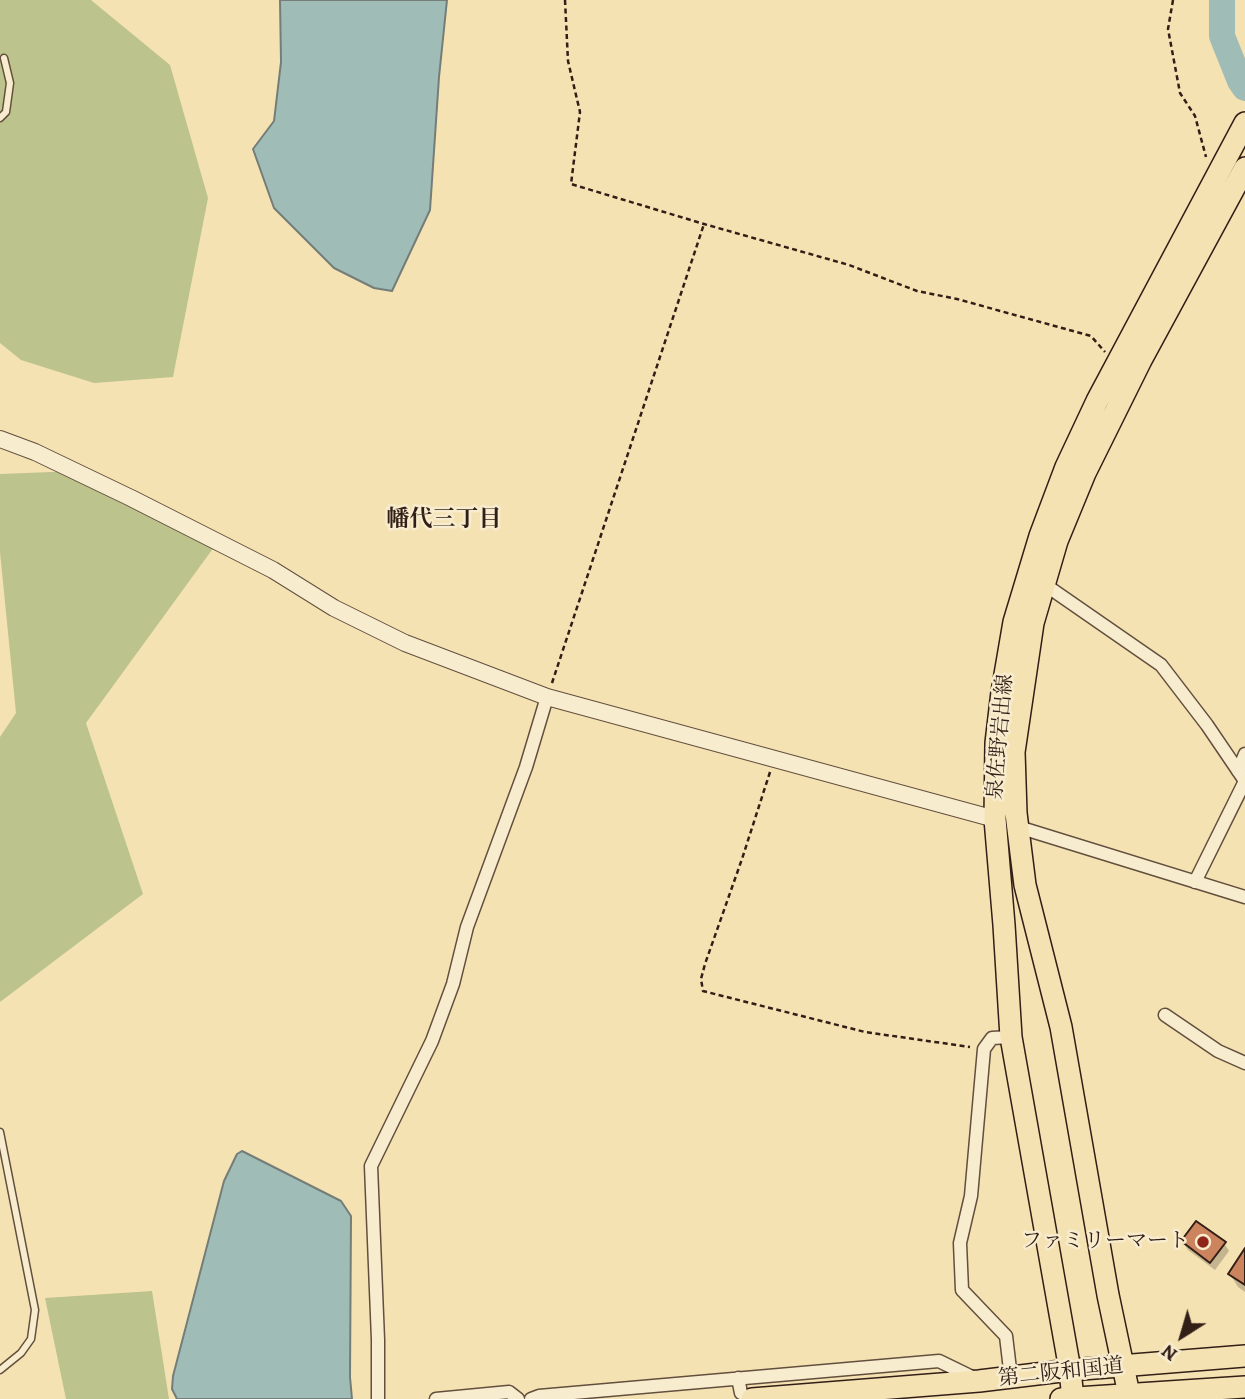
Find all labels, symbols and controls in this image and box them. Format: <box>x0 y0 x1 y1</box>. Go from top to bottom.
district label: 幡代三丁目 <box>387 506 501 534</box>
street label: 泉佐野岩出線 <box>983 673 1019 801</box>
place label: ファミリーマート <box>1021 1229 1189 1255</box>
marker: ファミリーマート <box>1195 1234 1211 1250</box>
north arrow <box>1147 1301 1217 1371</box>
text: N <box>1156 1338 1183 1367</box>
street label: 第二阪和国道 <box>997 1354 1125 1392</box>

